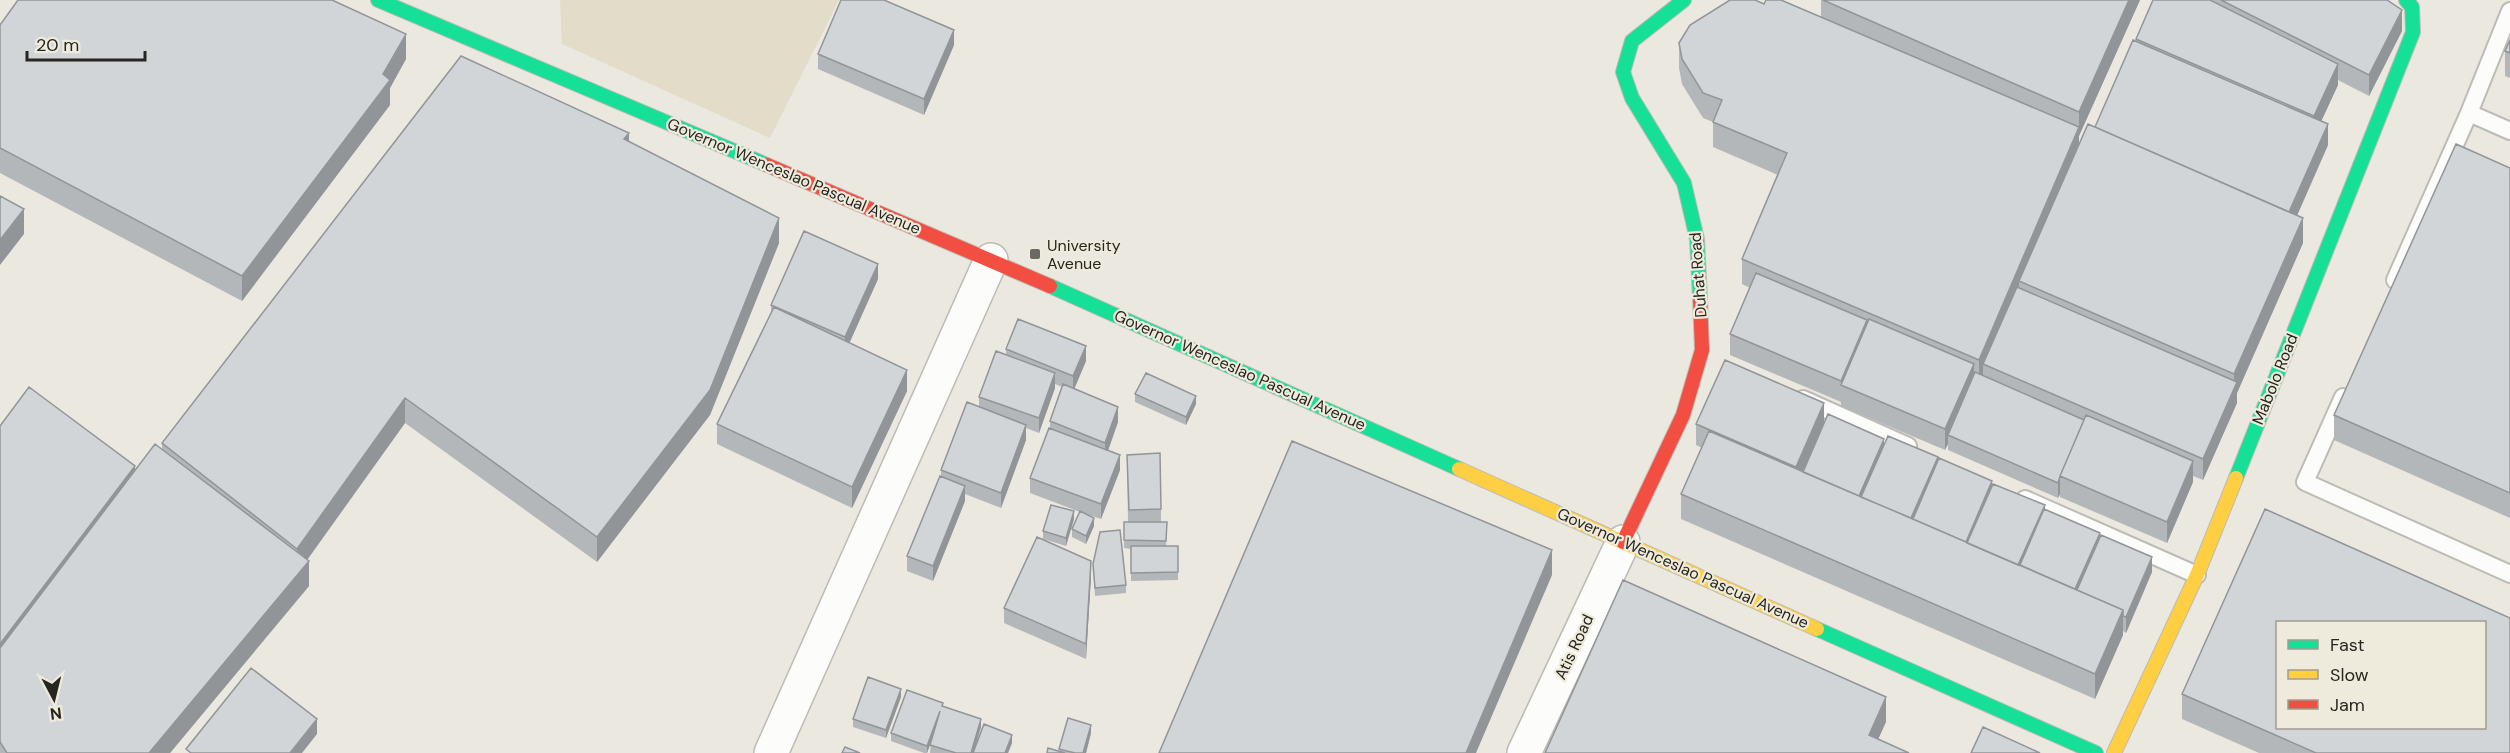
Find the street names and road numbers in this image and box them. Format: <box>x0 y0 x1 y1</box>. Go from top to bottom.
street label: Governor Wenceslao Pascual Avenue <box>664 113 924 239</box>
street label: Duhat Road <box>1685 232 1711 318</box>
street label: Governor Wenceslao Pascual Avenue <box>1111 305 1369 435</box>
street label: Mabolo Road <box>2247 330 2303 428</box>
street label: Governor Wenceslao Pascual Avenue <box>1554 503 1812 633</box>
street label: Atis Road <box>1550 611 1598 683</box>

